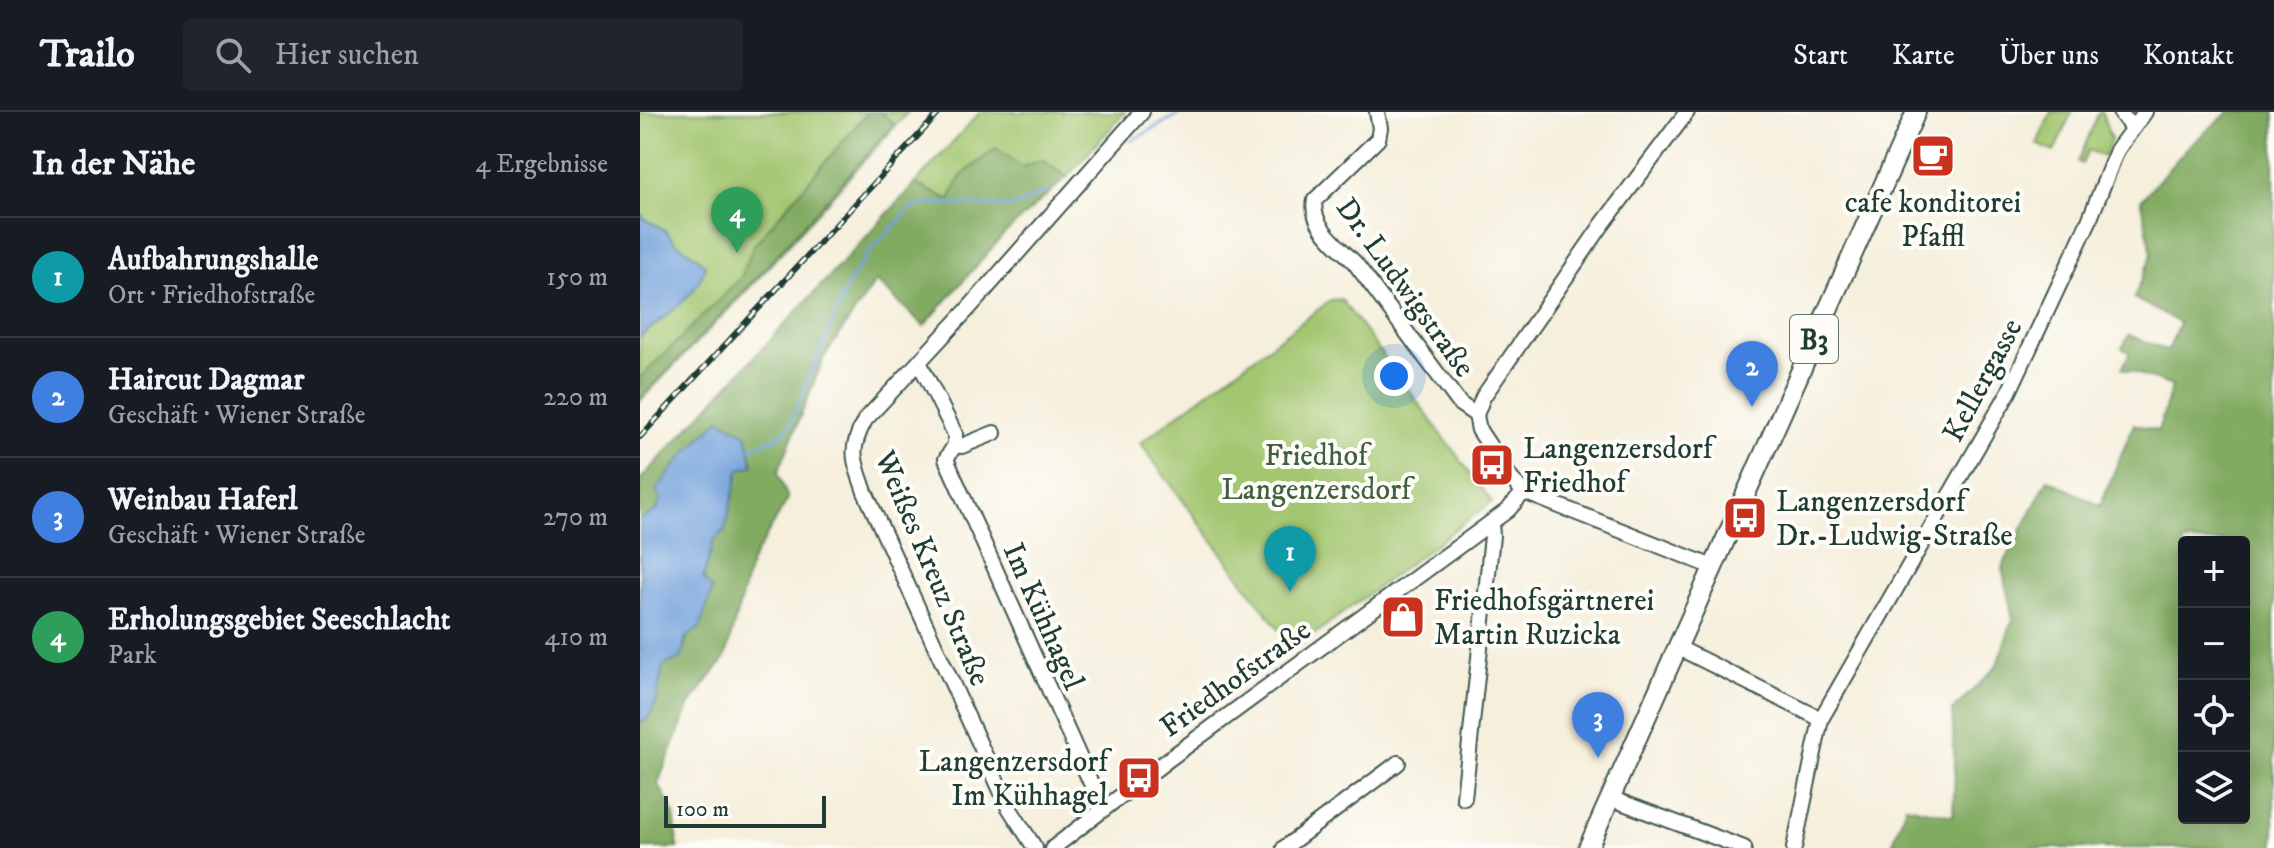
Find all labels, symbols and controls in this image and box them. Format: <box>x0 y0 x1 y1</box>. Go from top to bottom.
search box <box>183 19 743 91</box>
text: Trailo <box>40 31 135 79</box>
icon: search <box>211 33 255 77</box>
text: Hier suchen <box>275 37 419 74</box>
text: Start <box>1793 38 1848 73</box>
text: Karte <box>1892 38 1955 73</box>
text: Über uns <box>1999 38 2099 73</box>
text: Kontakt <box>2143 38 2234 73</box>
cafe icon: cafe konditorei Pfaffl <box>1909 132 1957 180</box>
text: In der Nähe <box>32 143 195 185</box>
text: 4 Ergebnisse <box>475 148 608 181</box>
place label: cafe konditorei Pfaffl <box>1845 185 2021 256</box>
pin: 4 <box>711 187 763 253</box>
street label: Dr. Ludwigstraße <box>1327 191 1482 385</box>
text: Aufbahrungshalle <box>108 242 318 279</box>
text: 1 <box>53 261 63 294</box>
text: 150 m <box>547 261 608 294</box>
text: Ort · Friedhofstraße <box>108 279 315 312</box>
street label: Kellergasse <box>1935 313 2031 449</box>
road number: B3 <box>1790 315 1838 363</box>
pin: 2 <box>1726 341 1778 407</box>
your location <box>1374 356 1414 396</box>
text: Haircut Dagmar <box>108 362 304 399</box>
text: 2 <box>52 381 64 414</box>
text: 220 m <box>543 381 608 414</box>
text: Geschäft · Wiener Straße <box>108 399 365 432</box>
place label: Langenzersdorf Friedhof <box>1523 431 1717 502</box>
park label: Friedhof Langenzersdorf <box>1221 438 1415 509</box>
bus stop icon: Langenzersdorf Friedhof <box>1468 441 1516 489</box>
street label: Weißes Kreuz Straße <box>865 445 998 692</box>
text: Weinbau Haferl <box>108 482 297 519</box>
place label: Langenzersdorf Dr.-Ludwig-Straße <box>1776 484 2013 555</box>
bus stop icon: Langenzersdorf Dr.-Ludwig-Straße <box>1721 494 1769 542</box>
text: 3 <box>53 501 63 534</box>
text: 270 m <box>543 501 608 534</box>
text: Geschäft · Wiener Straße <box>108 519 365 552</box>
pin: 1 <box>1264 526 1316 592</box>
map controls <box>2178 536 2250 824</box>
button: + <box>2178 536 2250 608</box>
street label: Im Kühhagel <box>994 537 1091 696</box>
place label: Friedhofsgärtnerei Martin Ruzicka <box>1434 583 1654 654</box>
shop icon: Friedhofsgärtnerei Martin Ruzicka <box>1379 593 1427 641</box>
text: Erholungsgebiet Seeschlacht <box>108 602 450 639</box>
button: − <box>2178 608 2250 680</box>
street label: Friedhofstraße <box>1153 612 1318 746</box>
text: 4 <box>51 621 65 654</box>
text: 410 m <box>544 621 608 654</box>
text: Park <box>108 639 157 672</box>
button: locate <box>2178 680 2250 752</box>
pin: 3 <box>1572 692 1624 758</box>
place label: Langenzersdorf Im Kühhagel <box>918 744 1112 815</box>
button: layers <box>2178 752 2250 824</box>
bus stop icon: Langenzersdorf Im Kühhagel <box>1115 754 1163 802</box>
scale bar <box>664 792 826 828</box>
text: 100 m <box>676 796 729 823</box>

